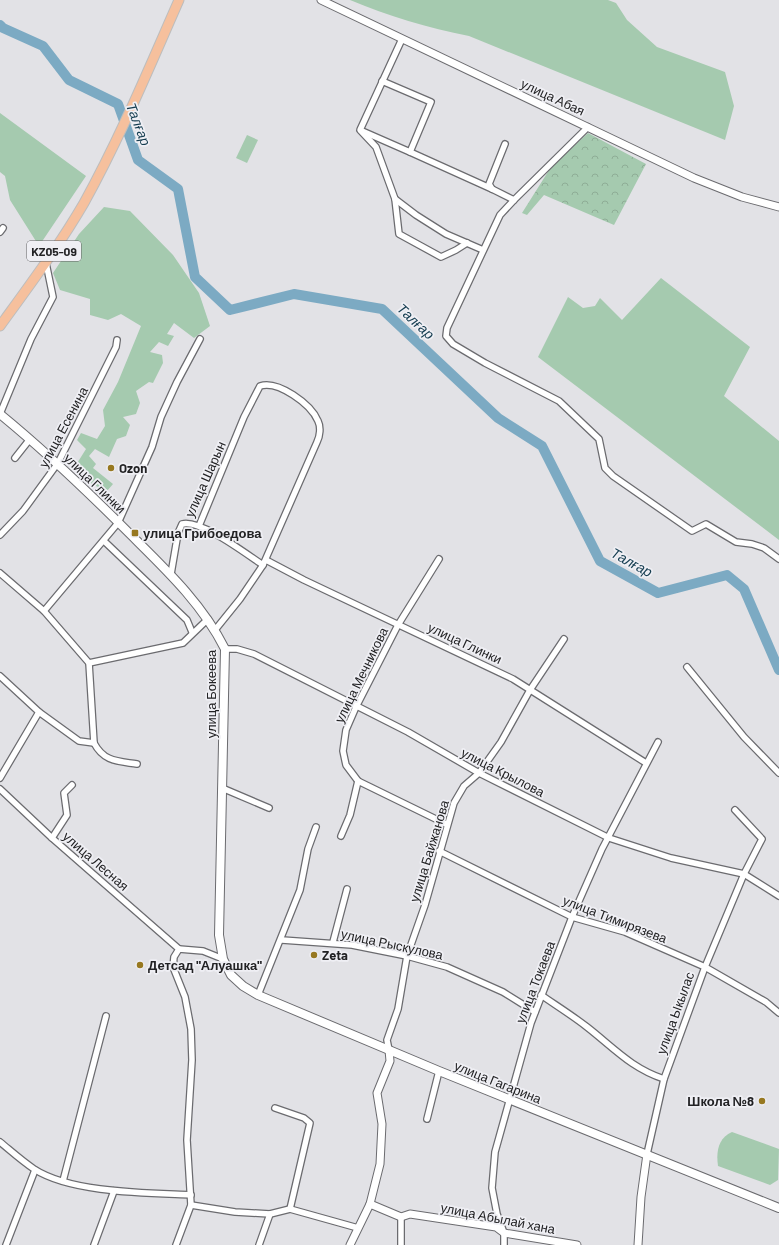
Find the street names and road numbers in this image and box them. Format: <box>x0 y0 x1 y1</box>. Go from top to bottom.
street label: улица Абая <box>519 75 587 119</box>
road number: KZ05-09 <box>27 241 81 261</box>
street label: улица Есенина <box>35 383 91 470</box>
street label: улица Шарын <box>181 439 229 519</box>
street label: улица Глинки <box>61 450 129 516</box>
street label: улица Глинки <box>426 619 504 667</box>
street label: улица Мечникова <box>331 624 391 725</box>
street label: улица Бокеева <box>203 649 219 738</box>
street label: улица Крылова <box>459 744 548 800</box>
street label: улица Байжанова <box>406 797 452 904</box>
street label: улица Лесная <box>60 828 132 894</box>
street label: улица Тимирязева <box>561 892 670 947</box>
street label: улица Рыскулова <box>340 925 445 963</box>
street label: улица Токаева <box>512 938 558 1025</box>
street label: улица Ыкылас <box>653 969 697 1056</box>
street label: улица Гагарина <box>452 1057 545 1107</box>
street label: улица Абылай хана <box>439 1199 557 1237</box>

